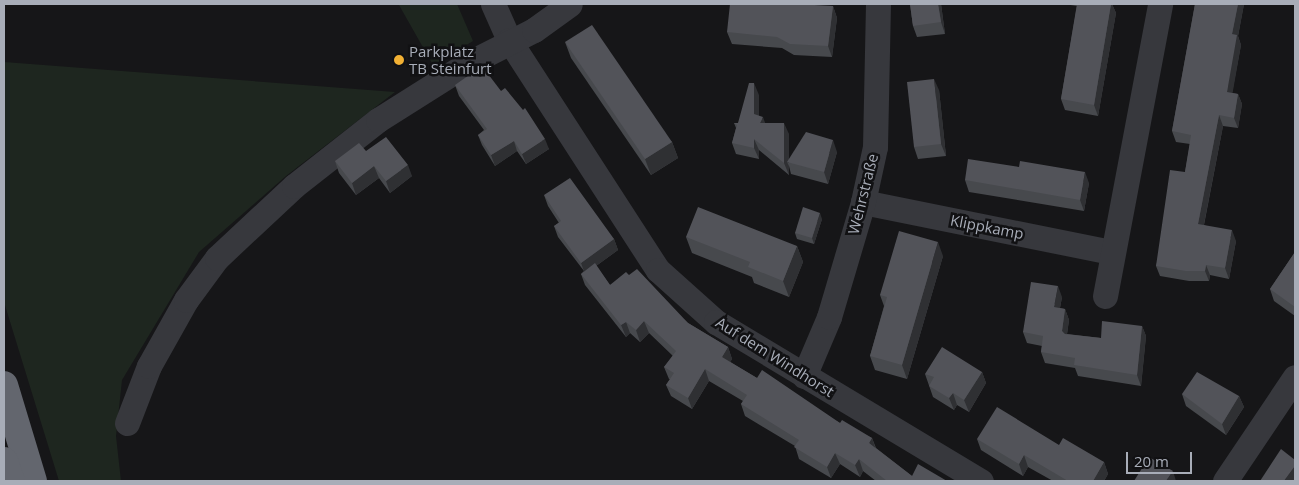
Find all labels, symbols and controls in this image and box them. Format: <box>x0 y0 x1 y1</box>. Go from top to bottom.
place label: Parkplatz TB Steinfurt <box>409 42 492 77</box>
marker: Parkplatz TB Steinfurt <box>393 54 405 66</box>
street label: Wehrstraße <box>844 152 882 236</box>
street label: Klippkamp <box>949 211 1025 243</box>
street label: Auf dem Windhorst <box>713 313 837 401</box>
scale bar <box>1129 442 1195 474</box>
text: 20 m <box>1134 451 1169 471</box>

